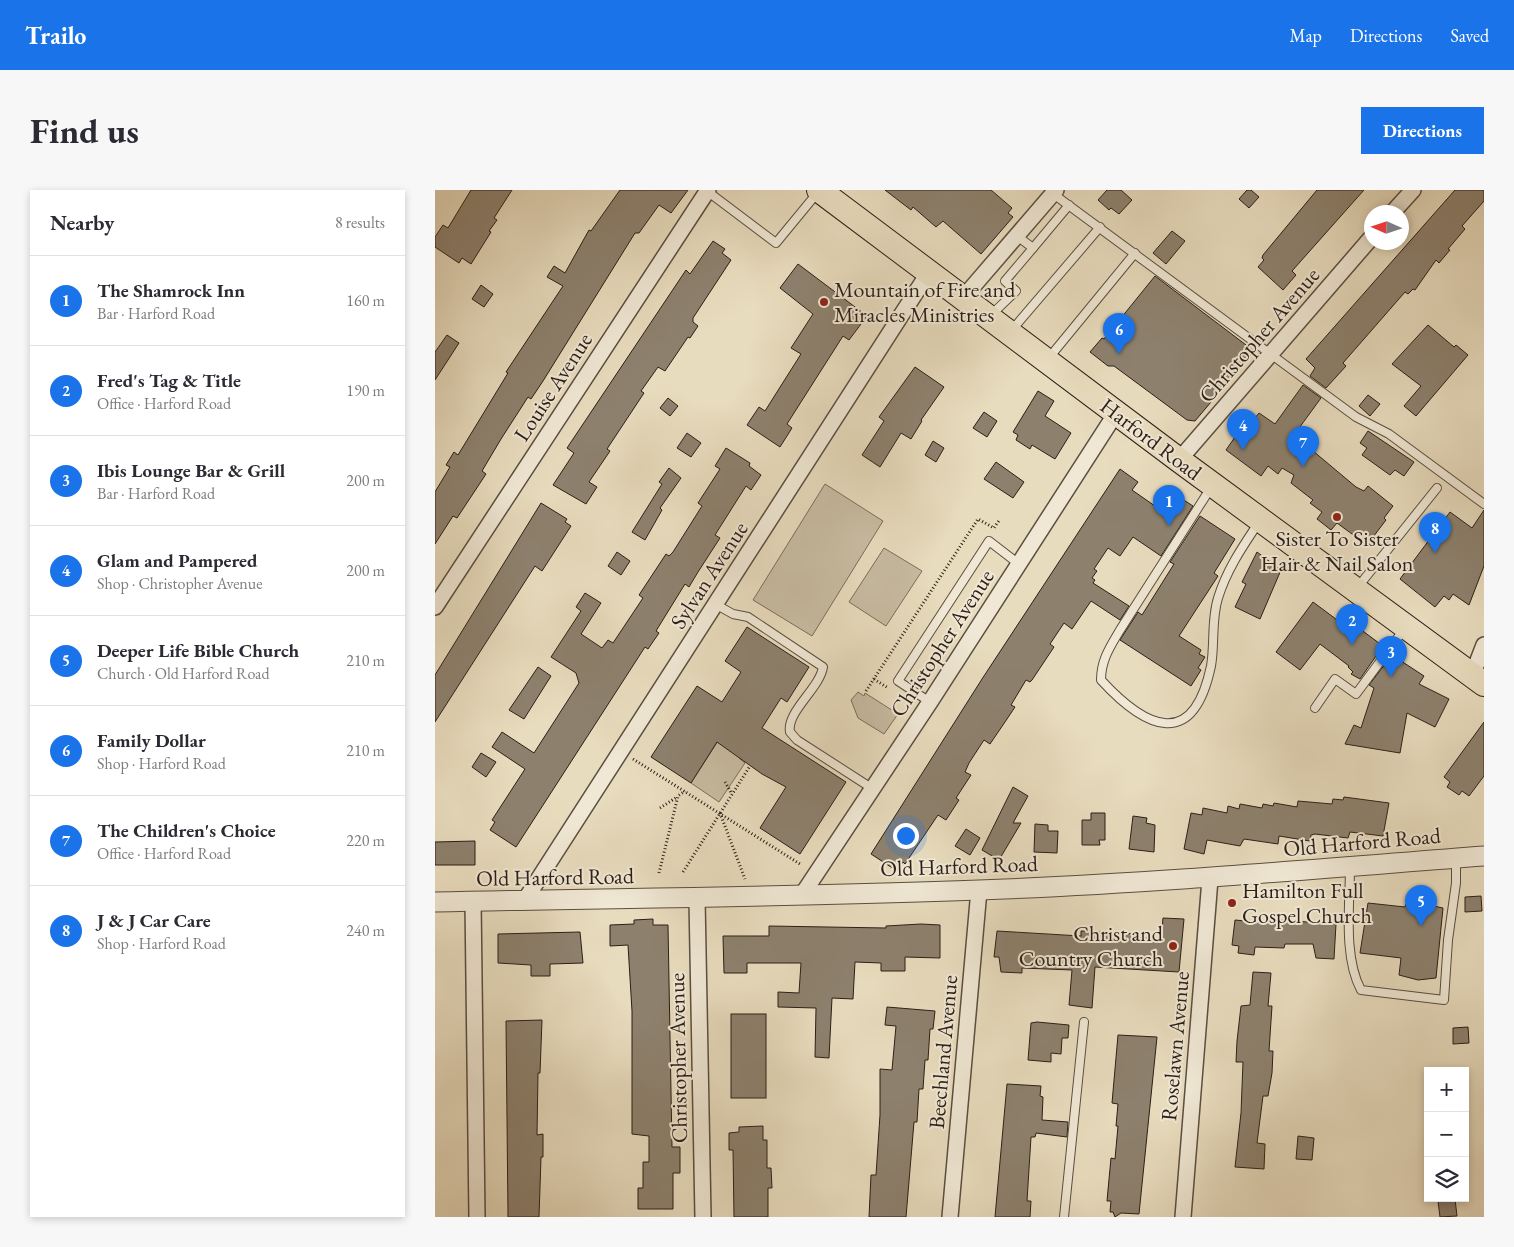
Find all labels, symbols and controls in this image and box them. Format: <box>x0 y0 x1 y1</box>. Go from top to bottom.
text: Trailo <box>25 20 86 51</box>
text: Map <box>1290 24 1322 47</box>
text: Directions <box>1350 24 1422 47</box>
text: Saved <box>1450 24 1489 47</box>
button: Directions <box>1361 107 1484 154</box>
text: Find us <box>30 108 139 153</box>
north arrow <box>1364 205 1409 250</box>
text: Nearby <box>50 209 114 236</box>
text: 8 results <box>335 212 385 233</box>
street label: Christopher Avenue <box>1192 261 1326 409</box>
place label: Mountain of Fire and Miracles Ministries <box>834 275 1016 329</box>
text: The Shamrock Inn <box>97 278 245 303</box>
text: 1 <box>62 290 70 311</box>
text: 160 m <box>346 290 385 311</box>
marker: Mountain of Fire and Miracles Ministries <box>818 296 830 308</box>
text: Bar · Harford Road <box>97 303 215 324</box>
pin: 6 <box>1103 313 1135 354</box>
street label: Louise Avenue <box>507 327 599 447</box>
text: Fred's Tag & Title <box>97 368 241 393</box>
text: 2 <box>62 380 70 401</box>
text: 190 m <box>346 380 385 401</box>
street label: Harford Road <box>1094 391 1208 487</box>
text: Office · Harford Road <box>97 393 231 414</box>
pin: 4 <box>1227 409 1259 450</box>
pin: 7 <box>1287 426 1319 467</box>
text: Ibis Lounge Bar & Grill <box>97 458 285 483</box>
text: 3 <box>62 470 70 491</box>
text: 200 m <box>346 470 385 491</box>
text: Bar · Harford Road <box>97 483 215 504</box>
pin: 1 <box>1153 485 1185 526</box>
marker: Sister To Sister Hair & Nail Salon <box>1331 511 1343 523</box>
pin: 8 <box>1419 512 1451 553</box>
street label: Sylvan Avenue <box>664 515 755 634</box>
place label: Sister To Sister Hair & Nail Salon <box>1261 524 1414 578</box>
text: Glam and Pampered <box>97 548 257 573</box>
text: 4 <box>62 560 70 581</box>
text: 200 m <box>346 560 385 581</box>
street label: Christopher Avenue <box>883 563 1001 722</box>
text: Shop · Christopher Avenue <box>97 573 263 594</box>
pin: 2 <box>1336 604 1368 645</box>
pin: 3 <box>1375 636 1407 677</box>
text: Deeper Life Bible Church <box>97 638 299 663</box>
text: 5 <box>62 650 70 671</box>
text: 210 m <box>346 650 385 671</box>
text: Church · Old Harford Road <box>97 663 270 684</box>
text: Family Dollar <box>97 728 206 753</box>
text: 6 <box>62 740 70 761</box>
text: 210 m <box>346 740 385 761</box>
text: Shop · Harford Road <box>97 753 226 774</box>
text: The Children's Choice <box>97 818 276 843</box>
street label: Old Harford Road <box>1282 821 1443 863</box>
your location <box>893 823 919 849</box>
text: 7 <box>62 830 70 851</box>
text: 220 m <box>346 830 385 851</box>
text: Office · Harford Road <box>97 843 231 864</box>
street label: Old Harford Road <box>880 849 1039 883</box>
street label: Old Harford Road <box>476 861 635 893</box>
place label: Hamilton Full Gospel Church <box>1242 876 1372 930</box>
pin: 5 <box>1405 885 1437 926</box>
marker: Hamilton Full Gospel Church <box>1226 897 1238 909</box>
text: J & J Car Care <box>97 908 211 933</box>
place label: Christ and Country Church <box>1019 919 1164 973</box>
text: 8 <box>62 920 70 941</box>
text: 240 m <box>346 920 385 941</box>
text: Shop · Harford Road <box>97 933 226 954</box>
marker: Christ and Country Church <box>1167 940 1179 952</box>
street label: Roselawn Avenue <box>1154 970 1196 1122</box>
street label: Christopher Avenue <box>662 972 694 1143</box>
street label: Beechland Avenue <box>922 973 964 1130</box>
map controls <box>1424 1067 1469 1202</box>
button: + <box>1424 1067 1469 1112</box>
button: − <box>1424 1112 1469 1157</box>
button: layers <box>1424 1157 1469 1202</box>

